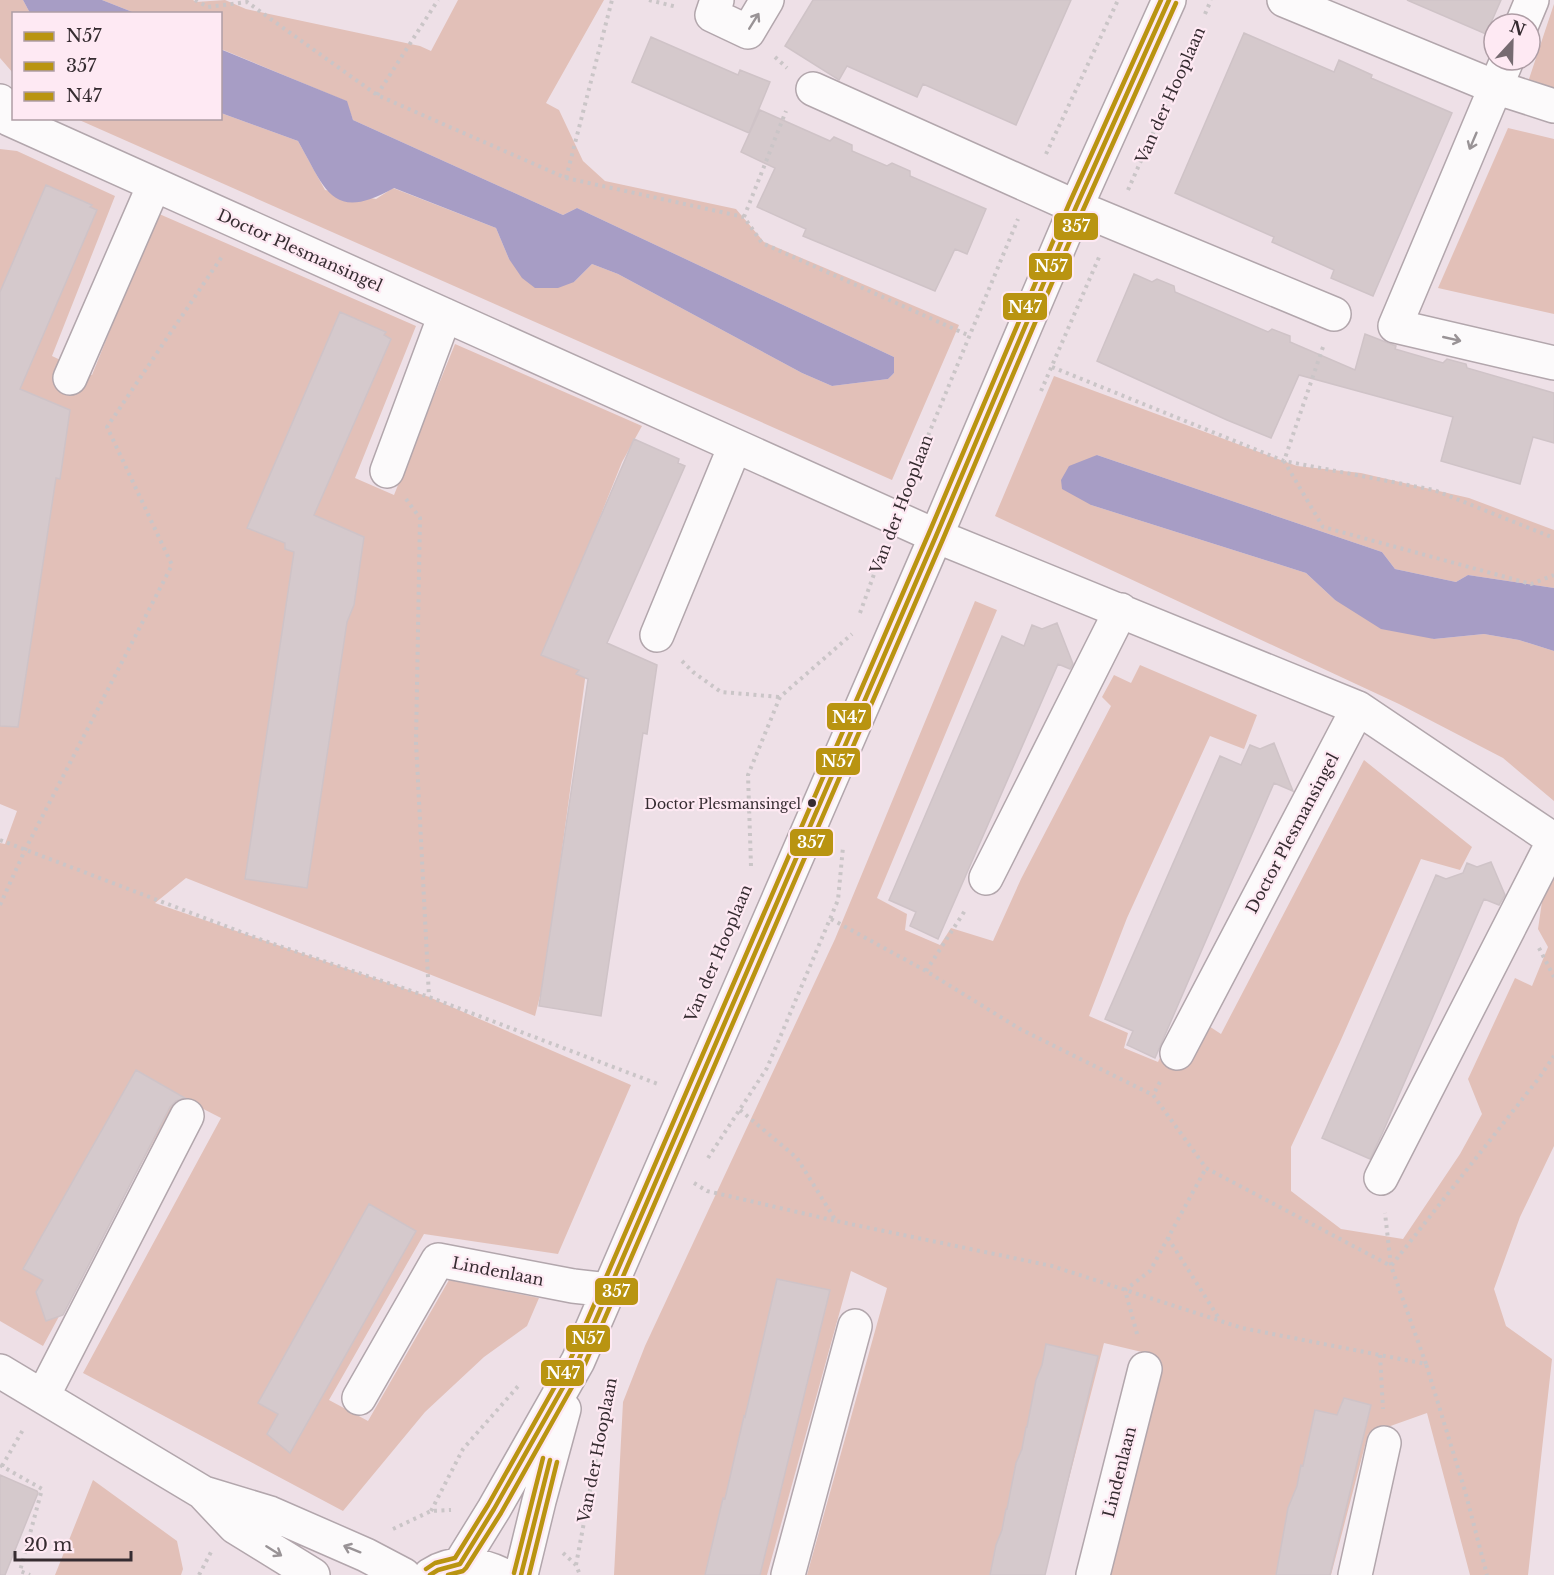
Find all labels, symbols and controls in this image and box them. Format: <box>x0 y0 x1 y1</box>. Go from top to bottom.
legend <box>12 12 222 120</box>
north arrow <box>1482 12 1542 72</box>
one-way arrow <box>748 13 760 30</box>
text: N <box>1507 16 1528 40</box>
street label: Van der Hooplaan <box>1130 24 1209 167</box>
text: N57 <box>66 25 102 47</box>
text: 357 <box>66 55 97 77</box>
text: N47 <box>66 85 103 107</box>
one-way arrow <box>1467 132 1478 150</box>
street label: Doctor Plesmansingel <box>214 204 386 296</box>
line badge: 357 <box>1053 212 1099 241</box>
text: 357 <box>1062 216 1091 236</box>
line badge: N57 <box>1028 252 1073 281</box>
text: N57 <box>1035 256 1068 276</box>
line badge: N47 <box>1002 292 1048 321</box>
text: N47 <box>1008 297 1043 317</box>
one-way arrow <box>1443 334 1462 346</box>
street label: Van der Hooplaan <box>865 432 937 577</box>
line badge: N47 <box>826 702 872 731</box>
text: N47 <box>832 707 867 727</box>
line badge: N57 <box>815 747 861 776</box>
street label: Doctor Plesmansingel <box>1241 749 1343 917</box>
text: N57 <box>822 751 855 771</box>
place label: Doctor Plesmansingel <box>645 795 801 813</box>
marker: Doctor Plesmansingel <box>806 797 818 809</box>
line badge: 357 <box>789 828 834 857</box>
text: 357 <box>797 832 826 852</box>
street label: Van der Hooplaan <box>680 881 756 1026</box>
street label: Lindenlaan <box>450 1252 546 1290</box>
line badge: 357 <box>594 1277 639 1306</box>
text: 357 <box>602 1281 631 1301</box>
line badge: N57 <box>565 1324 611 1353</box>
text: N57 <box>572 1328 605 1348</box>
line badge: N47 <box>540 1359 585 1387</box>
text: N47 <box>546 1363 581 1383</box>
street label: Van der Hooplaan <box>573 1376 621 1525</box>
street label: Lindenlaan <box>1098 1424 1140 1520</box>
scale bar <box>15 1524 130 1562</box>
text: 20 m <box>24 1534 72 1556</box>
one-way arrow <box>343 1543 362 1554</box>
one-way arrow <box>265 1545 282 1557</box>

